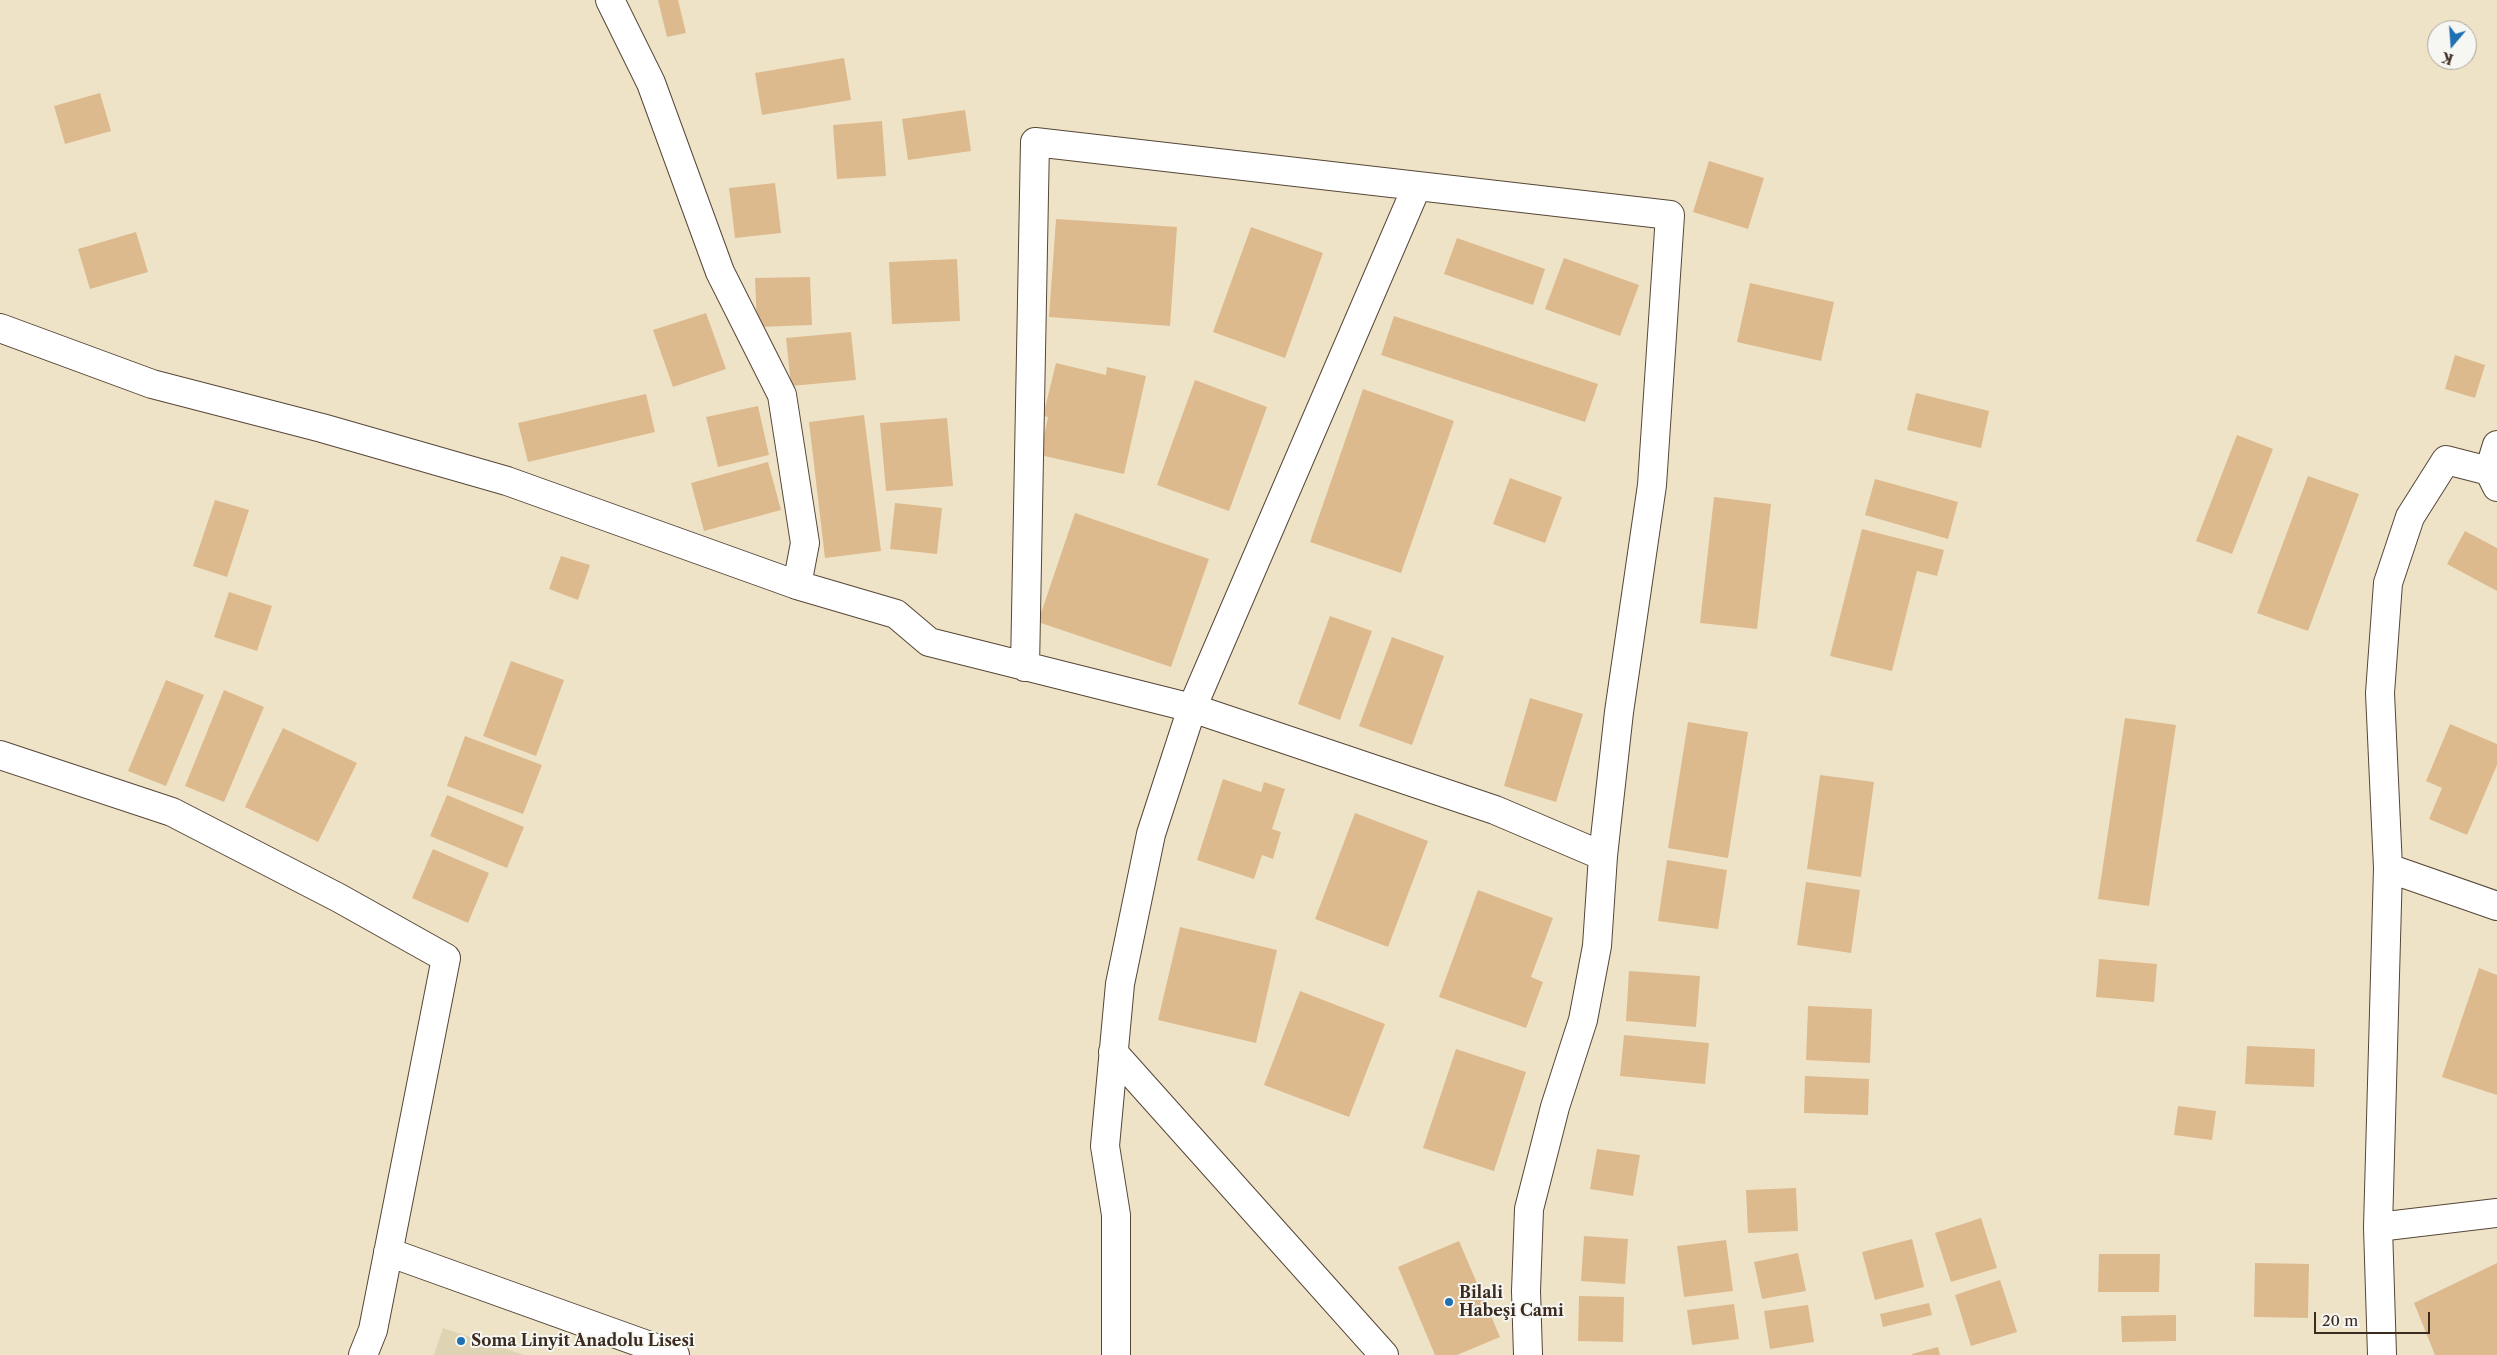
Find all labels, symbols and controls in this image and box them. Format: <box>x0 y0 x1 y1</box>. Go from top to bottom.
north arrow <box>2427 20 2477 70</box>
text: K <box>2440 48 2456 69</box>
place label: Bilali Habeşi Cami <box>1459 1283 1564 1321</box>
marker: Bilali Habeşi Cami <box>1443 1296 1455 1308</box>
scale bar <box>2317 1302 2433 1334</box>
text: 20 m <box>2322 1311 2358 1330</box>
place label: Soma Linyit Anadolu Lisesi <box>471 1331 695 1351</box>
marker: Soma Linyit Anadolu Lisesi <box>455 1335 467 1347</box>

